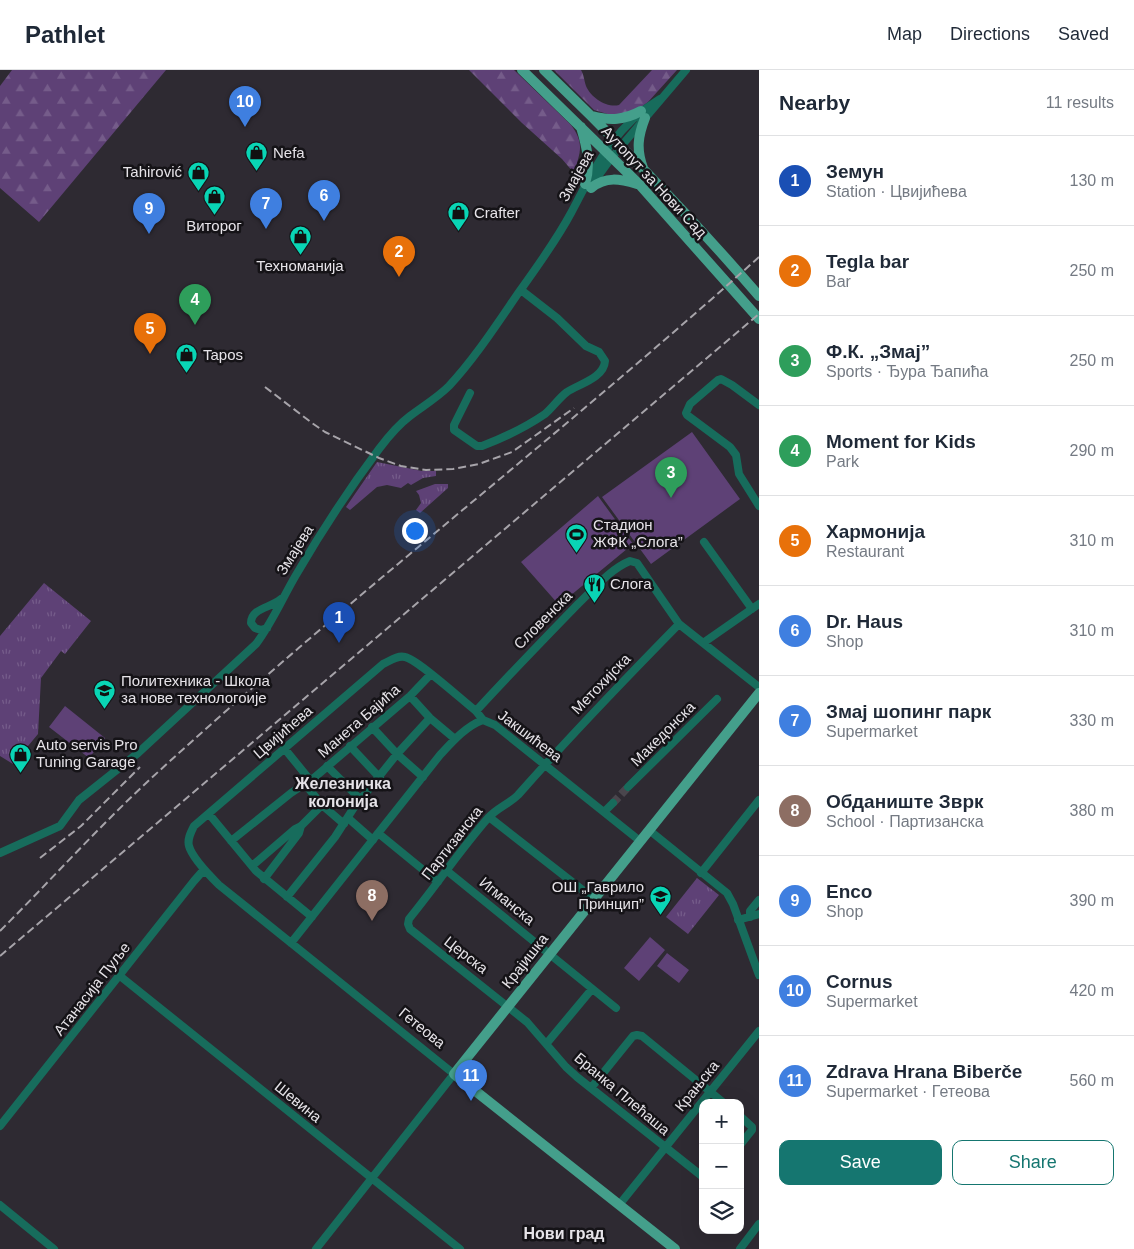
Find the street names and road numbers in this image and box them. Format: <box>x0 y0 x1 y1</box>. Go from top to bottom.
street label: Аутопут за Нови Сад <box>598 122 711 241</box>
street label: Змајева <box>555 147 597 204</box>
street label: Змајева <box>273 521 317 578</box>
street label: Словенска <box>510 587 576 652</box>
street label: Метохијска <box>568 649 634 717</box>
street label: Манета Бајића <box>314 680 404 761</box>
street label: Македонска <box>627 698 699 769</box>
street label: Цвијићева <box>250 701 316 762</box>
street label: Јакшићева <box>495 706 566 766</box>
street label: Партизанска <box>418 802 486 883</box>
street label: Игманска <box>476 873 539 928</box>
street label: Крајишка <box>498 930 552 991</box>
street label: Церска <box>441 932 492 977</box>
street label: Атанасија Пуље <box>50 939 133 1039</box>
street label: Гетеова <box>396 1004 449 1052</box>
street label: Бранка Плећаша <box>571 1049 674 1139</box>
street label: Крањска <box>671 1056 723 1114</box>
street label: Шевина <box>272 1078 326 1126</box>

